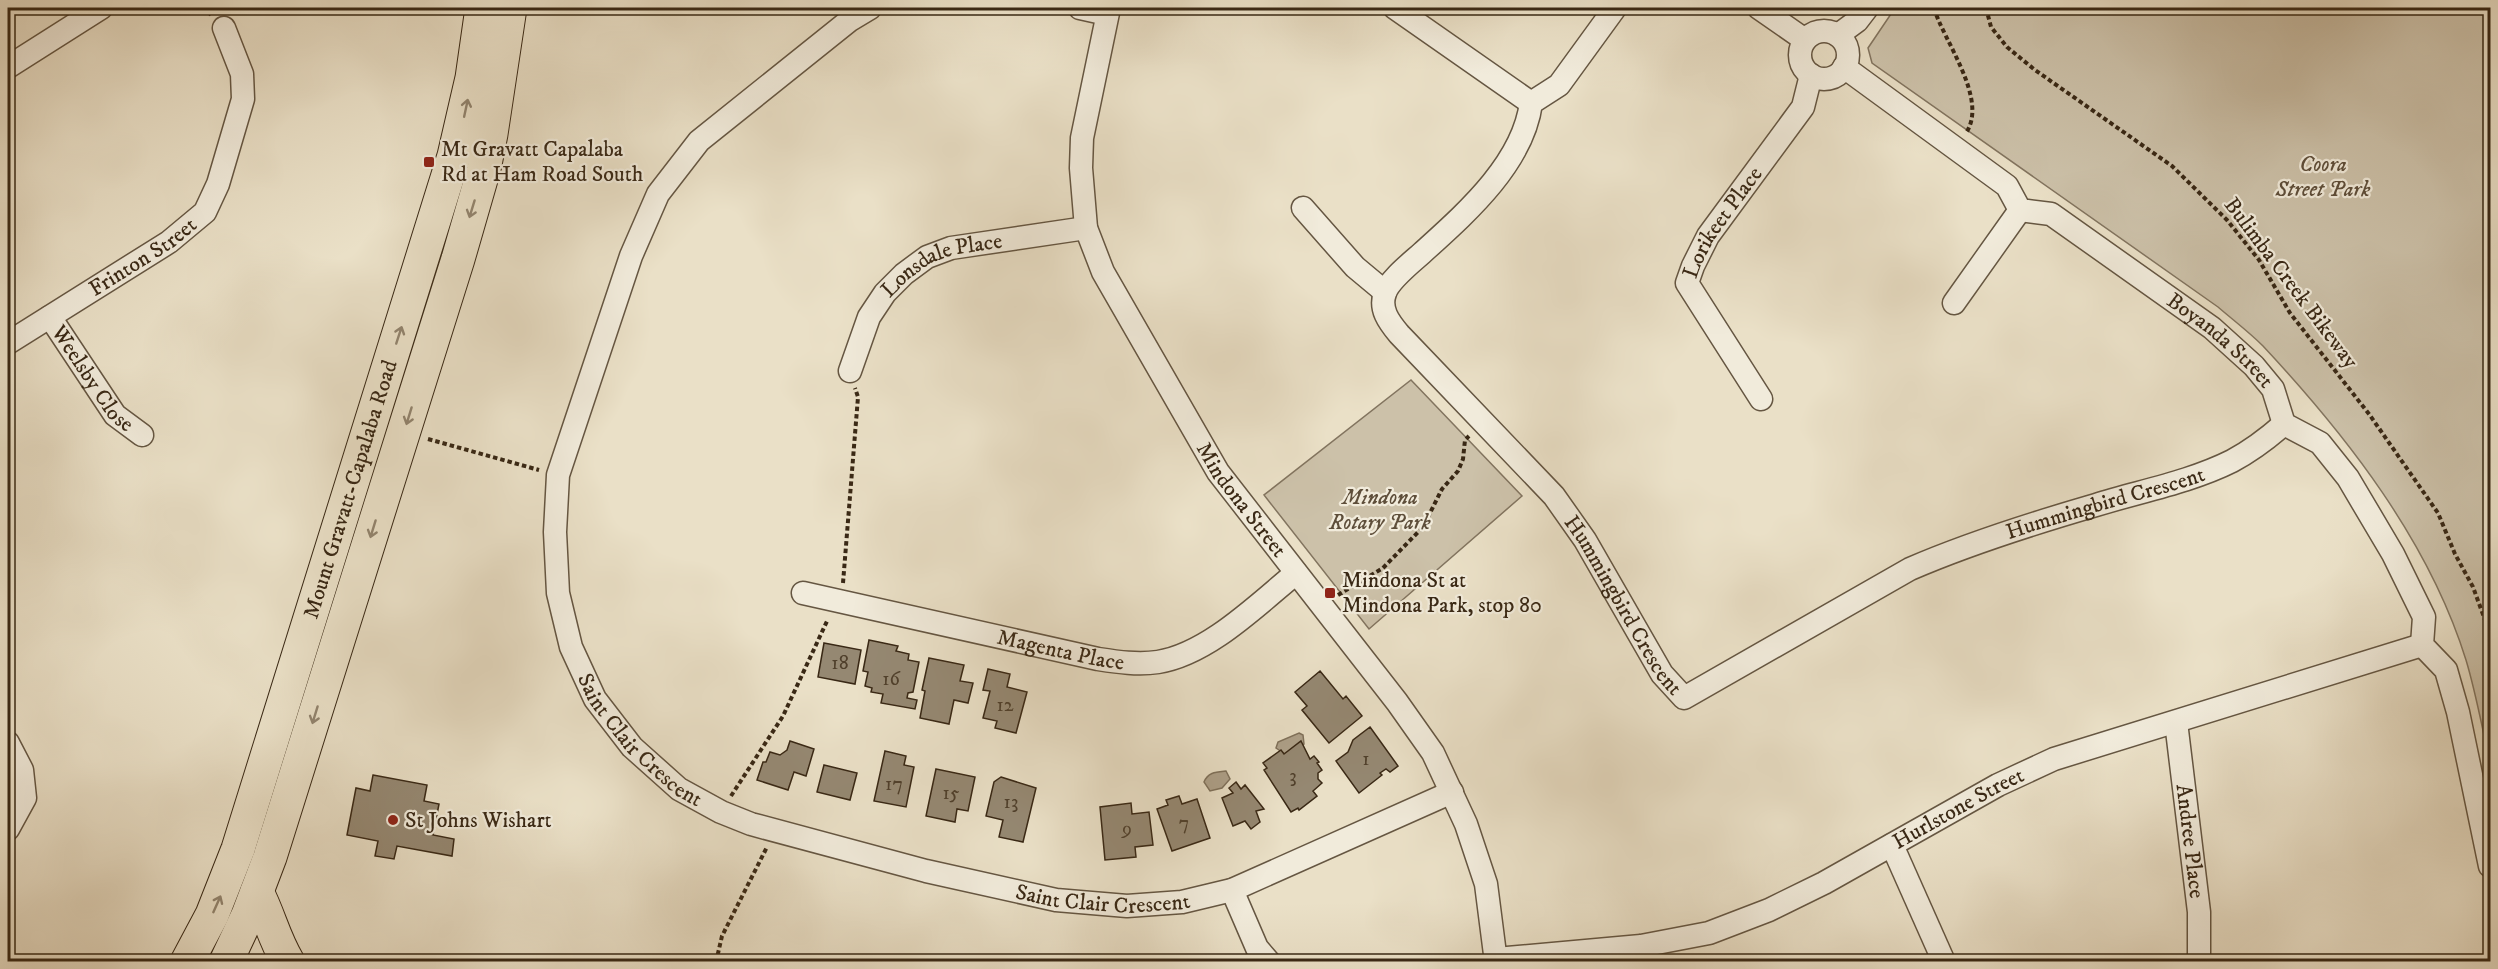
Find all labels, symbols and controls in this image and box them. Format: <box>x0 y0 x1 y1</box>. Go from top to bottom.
one-way arrow <box>461 99 472 118</box>
place label: Mt Gravatt Capalaba Rd at Ham Road South <box>441 136 644 188</box>
park label: Coora Street Park <box>2275 151 2371 203</box>
marker: Mt Gravatt Capalaba Rd at Ham Road South <box>422 155 436 169</box>
street label: Lorikeet Place <box>1676 161 1768 282</box>
street label: Bulimba Creek Bikeway <box>2218 192 2364 374</box>
one-way arrow <box>466 199 477 218</box>
street label: Frinton Street <box>84 211 202 302</box>
street label: Lonsdale Place <box>875 227 1004 303</box>
street label: Boyanda Street <box>2162 287 2280 393</box>
street label: Weelsby Close <box>45 319 139 438</box>
one-way arrow <box>394 326 405 345</box>
street label: Mount Gravatt-Capalaba Road <box>297 357 403 622</box>
one-way arrow <box>403 406 414 425</box>
street label: Mindona Street <box>1190 437 1293 563</box>
street label: Hummingbird Crescent <box>2002 461 2208 545</box>
park label: Mindona Rotary Park <box>1328 484 1431 536</box>
street label: Hummingbird Crescent <box>1558 510 1688 701</box>
one-way arrow <box>367 519 378 538</box>
place label: Mindona St at Mindona Park, stop 80 <box>1342 567 1542 619</box>
marker: Mindona St at Mindona Park, stop 80 <box>1323 586 1337 600</box>
street label: Magenta Place <box>995 623 1126 676</box>
house number: 18 <box>831 651 849 676</box>
house number: 16 <box>882 667 900 692</box>
street label: Saint Clair Crescent <box>571 669 707 813</box>
house number: 12 <box>996 693 1014 718</box>
one-way arrow <box>309 705 320 724</box>
house number: 1 <box>1362 747 1370 772</box>
street label: Hurlstone Street <box>1888 761 2028 855</box>
house number: 3 <box>1289 764 1297 789</box>
house number: 17 <box>885 772 903 797</box>
house number: 15 <box>942 781 960 806</box>
street label: Andree Place <box>2170 783 2211 900</box>
house number: 13 <box>1004 790 1018 815</box>
place label: St Johns Wishart <box>405 807 552 834</box>
house number: 7 <box>1179 811 1189 836</box>
marker: St Johns Wishart <box>386 813 400 827</box>
house number: 9 <box>1121 817 1132 842</box>
street label: Saint Clair Crescent <box>1013 878 1193 920</box>
one-way arrow <box>212 895 224 913</box>

